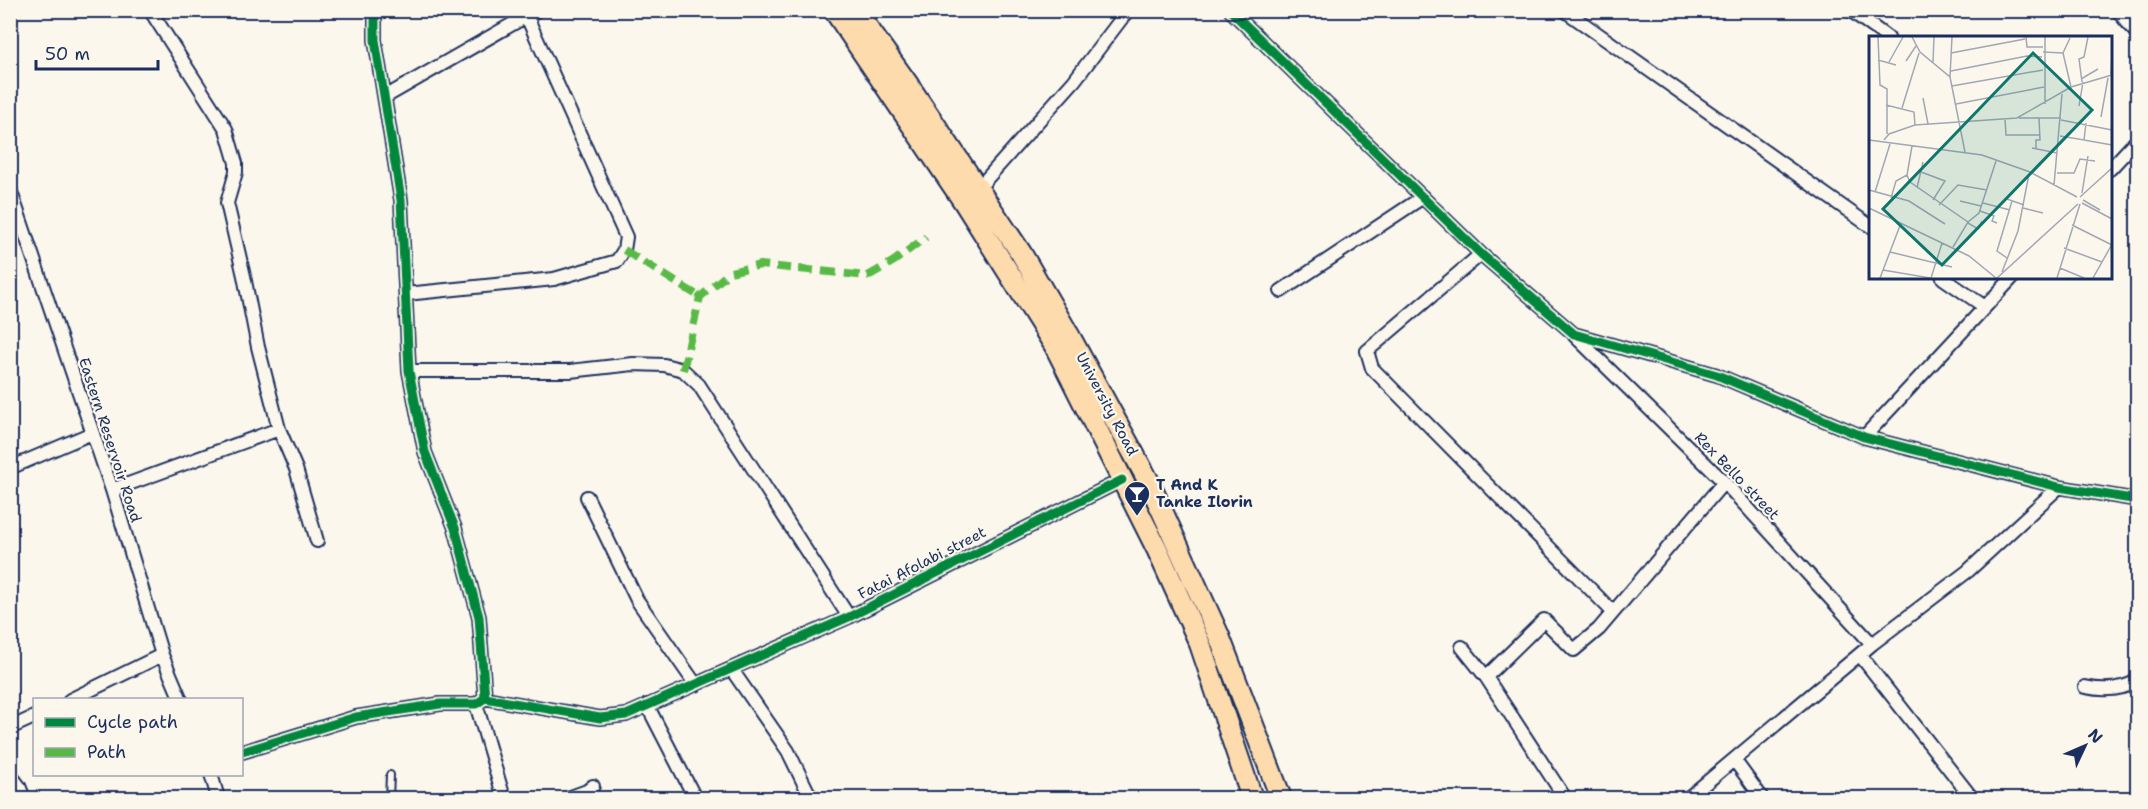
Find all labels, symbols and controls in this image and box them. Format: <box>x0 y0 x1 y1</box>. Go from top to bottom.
scale bar <box>36 33 158 71</box>
inset map <box>1869 36 2112 279</box>
text: 50 m <box>45 42 90 66</box>
street label: University Road <box>1071 349 1143 460</box>
street label: Eastern Reservoir Road <box>74 355 146 525</box>
street label: Rex Bello street <box>1690 428 1784 524</box>
place label: T And K Tanke Ilorin <box>1156 475 1253 512</box>
bar icon: T And K Tanke Ilorin <box>1122 479 1152 517</box>
street label: Fatai Afolabi street <box>855 522 989 604</box>
legend <box>33 698 243 776</box>
text: Cycle path <box>87 710 178 734</box>
north arrow <box>2055 716 2115 776</box>
text: N <box>2083 724 2107 748</box>
text: Path <box>87 740 126 764</box>

